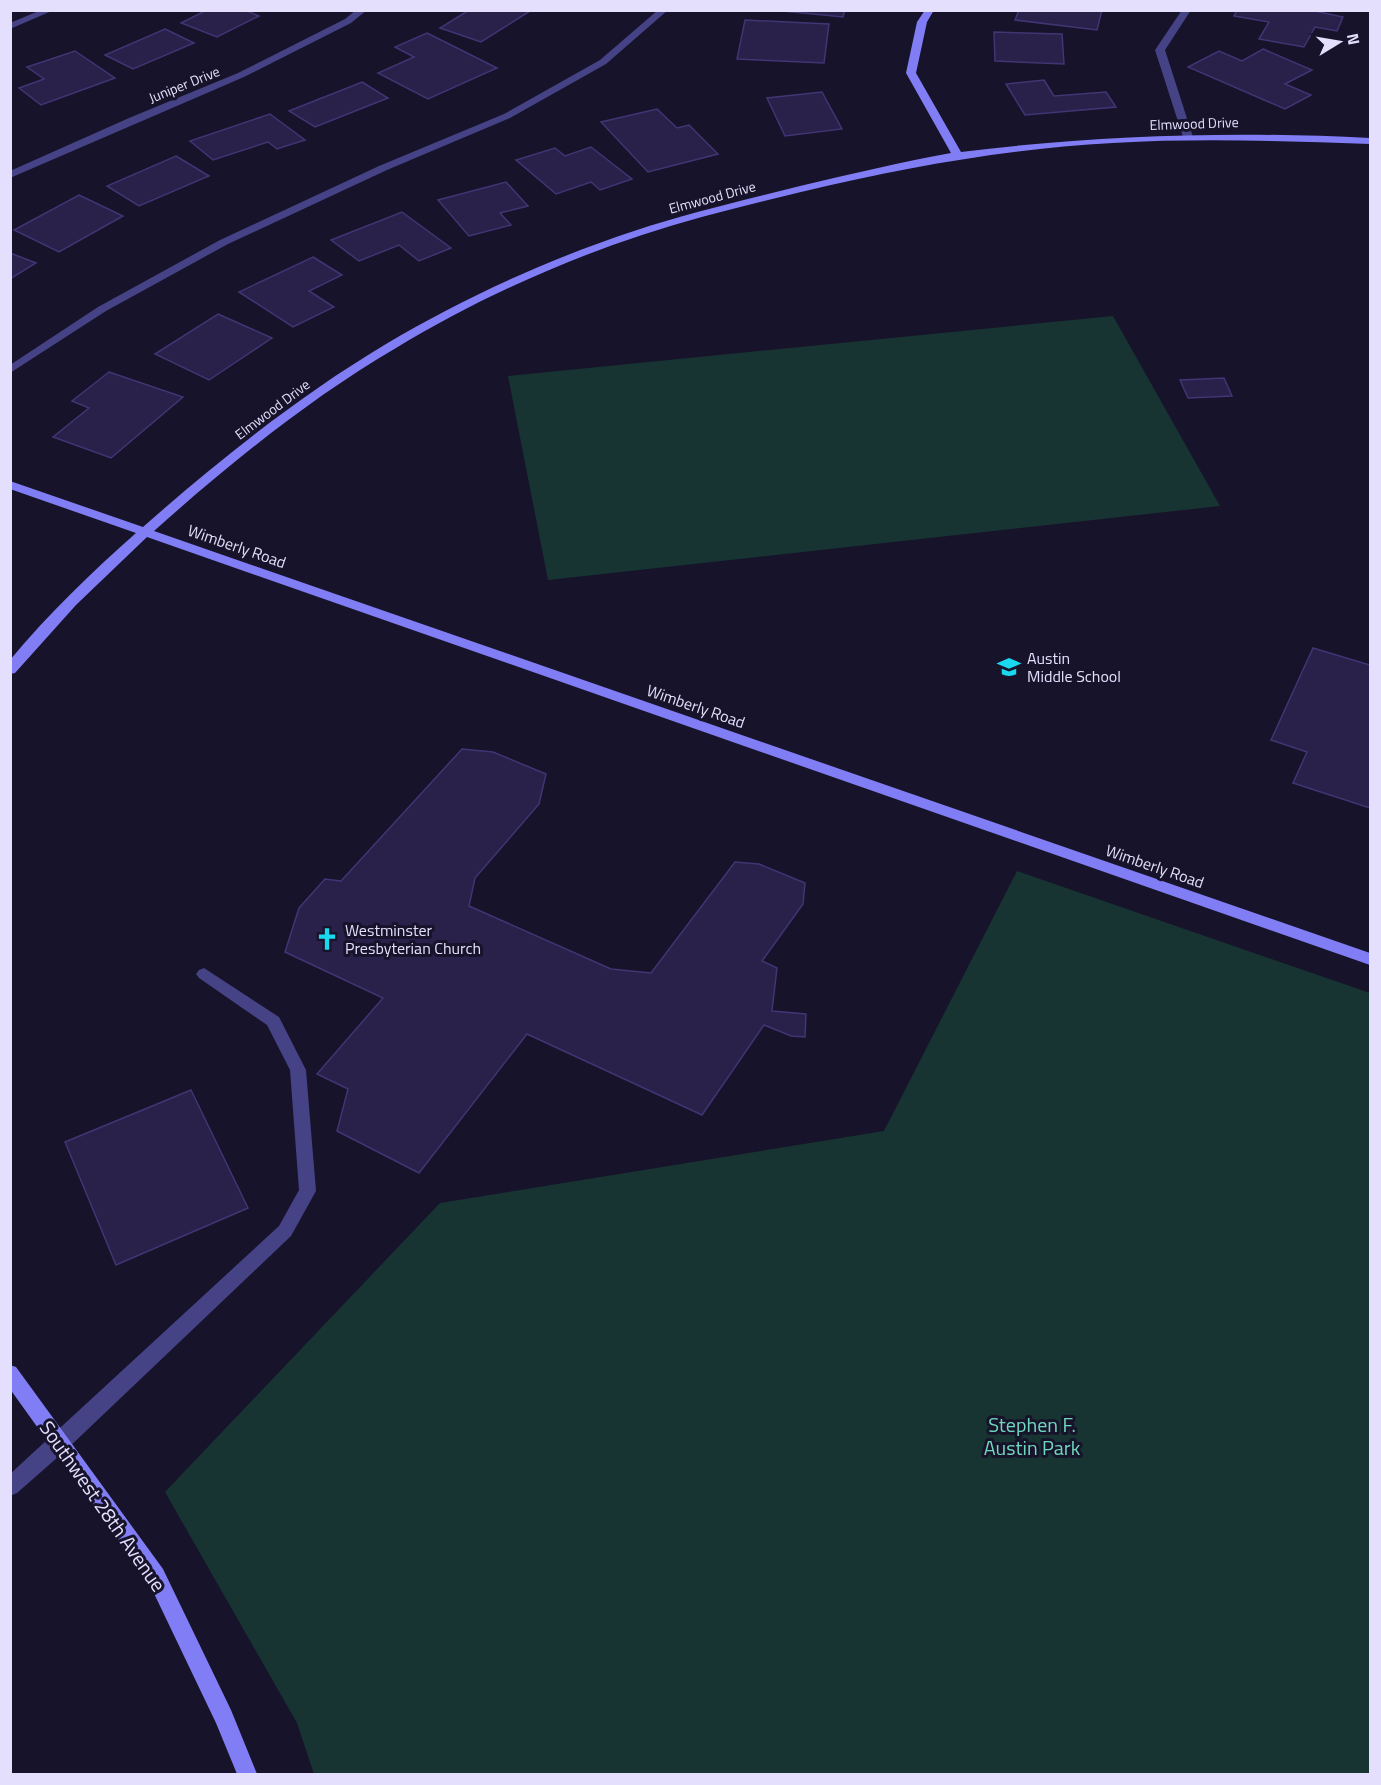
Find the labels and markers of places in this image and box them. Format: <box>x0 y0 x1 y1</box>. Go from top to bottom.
place label: Austin Middle School <box>1027 646 1121 688</box>
school or university icon: Austin Middle School <box>996 654 1022 680</box>
place label: Westminster Presbyterian Church <box>345 918 481 960</box>
church icon: Westminster Presbyterian Church <box>314 926 340 952</box>

